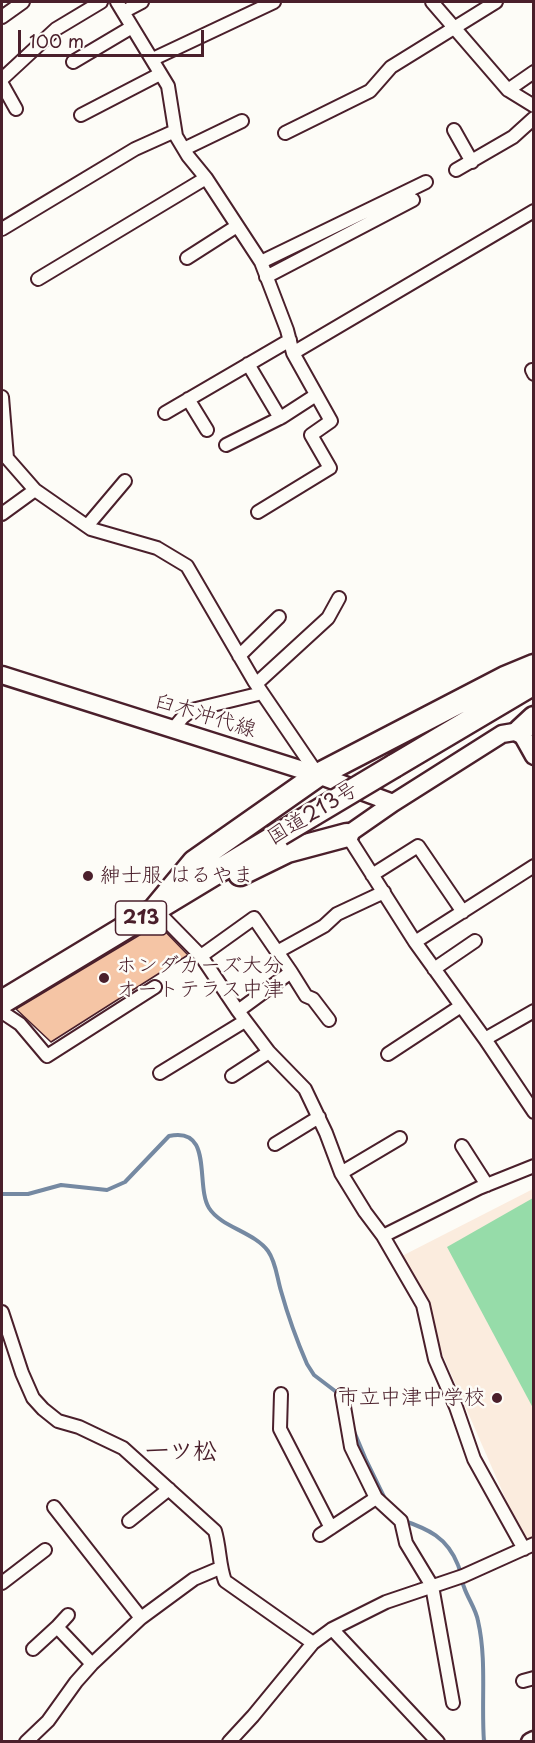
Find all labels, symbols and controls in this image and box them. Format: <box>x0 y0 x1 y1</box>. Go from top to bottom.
scale bar <box>21 18 207 56</box>
text: 100 m <box>29 27 84 54</box>
street label: 臼木沖代線 <box>151 689 259 743</box>
street label: 国道213号 <box>263 777 363 851</box>
place label: 紳士服 はるやま <box>100 863 254 889</box>
marker: 紳士服 はるやま <box>81 869 95 883</box>
road number: 213 <box>116 901 166 935</box>
place label: ホンダカーズ大分 オートテラス中津 <box>116 953 284 1003</box>
marker: ホンダカーズ大分 オートテラス中津 <box>97 971 111 985</box>
place label: 市立中津中学校 <box>338 1385 485 1411</box>
marker: 市立中津中学校 <box>490 1391 504 1405</box>
district label: 一ツ松 <box>145 1438 217 1466</box>

